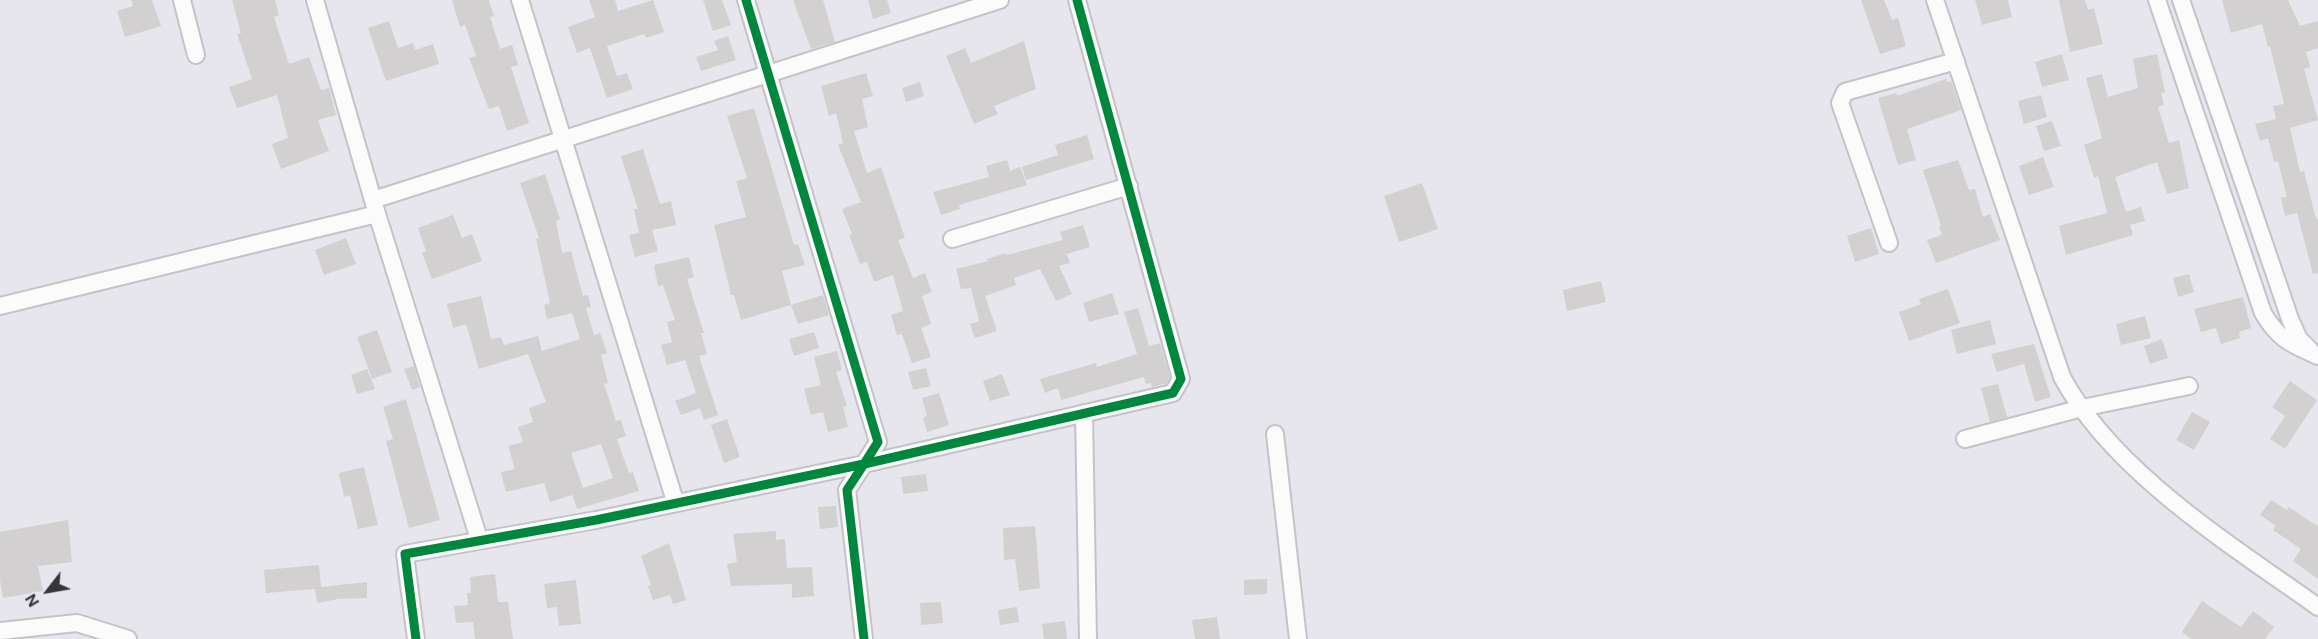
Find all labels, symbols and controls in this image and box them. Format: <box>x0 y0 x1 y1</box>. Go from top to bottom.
north arrow <box>18 561 78 621</box>
text: N <box>20 590 44 611</box>

